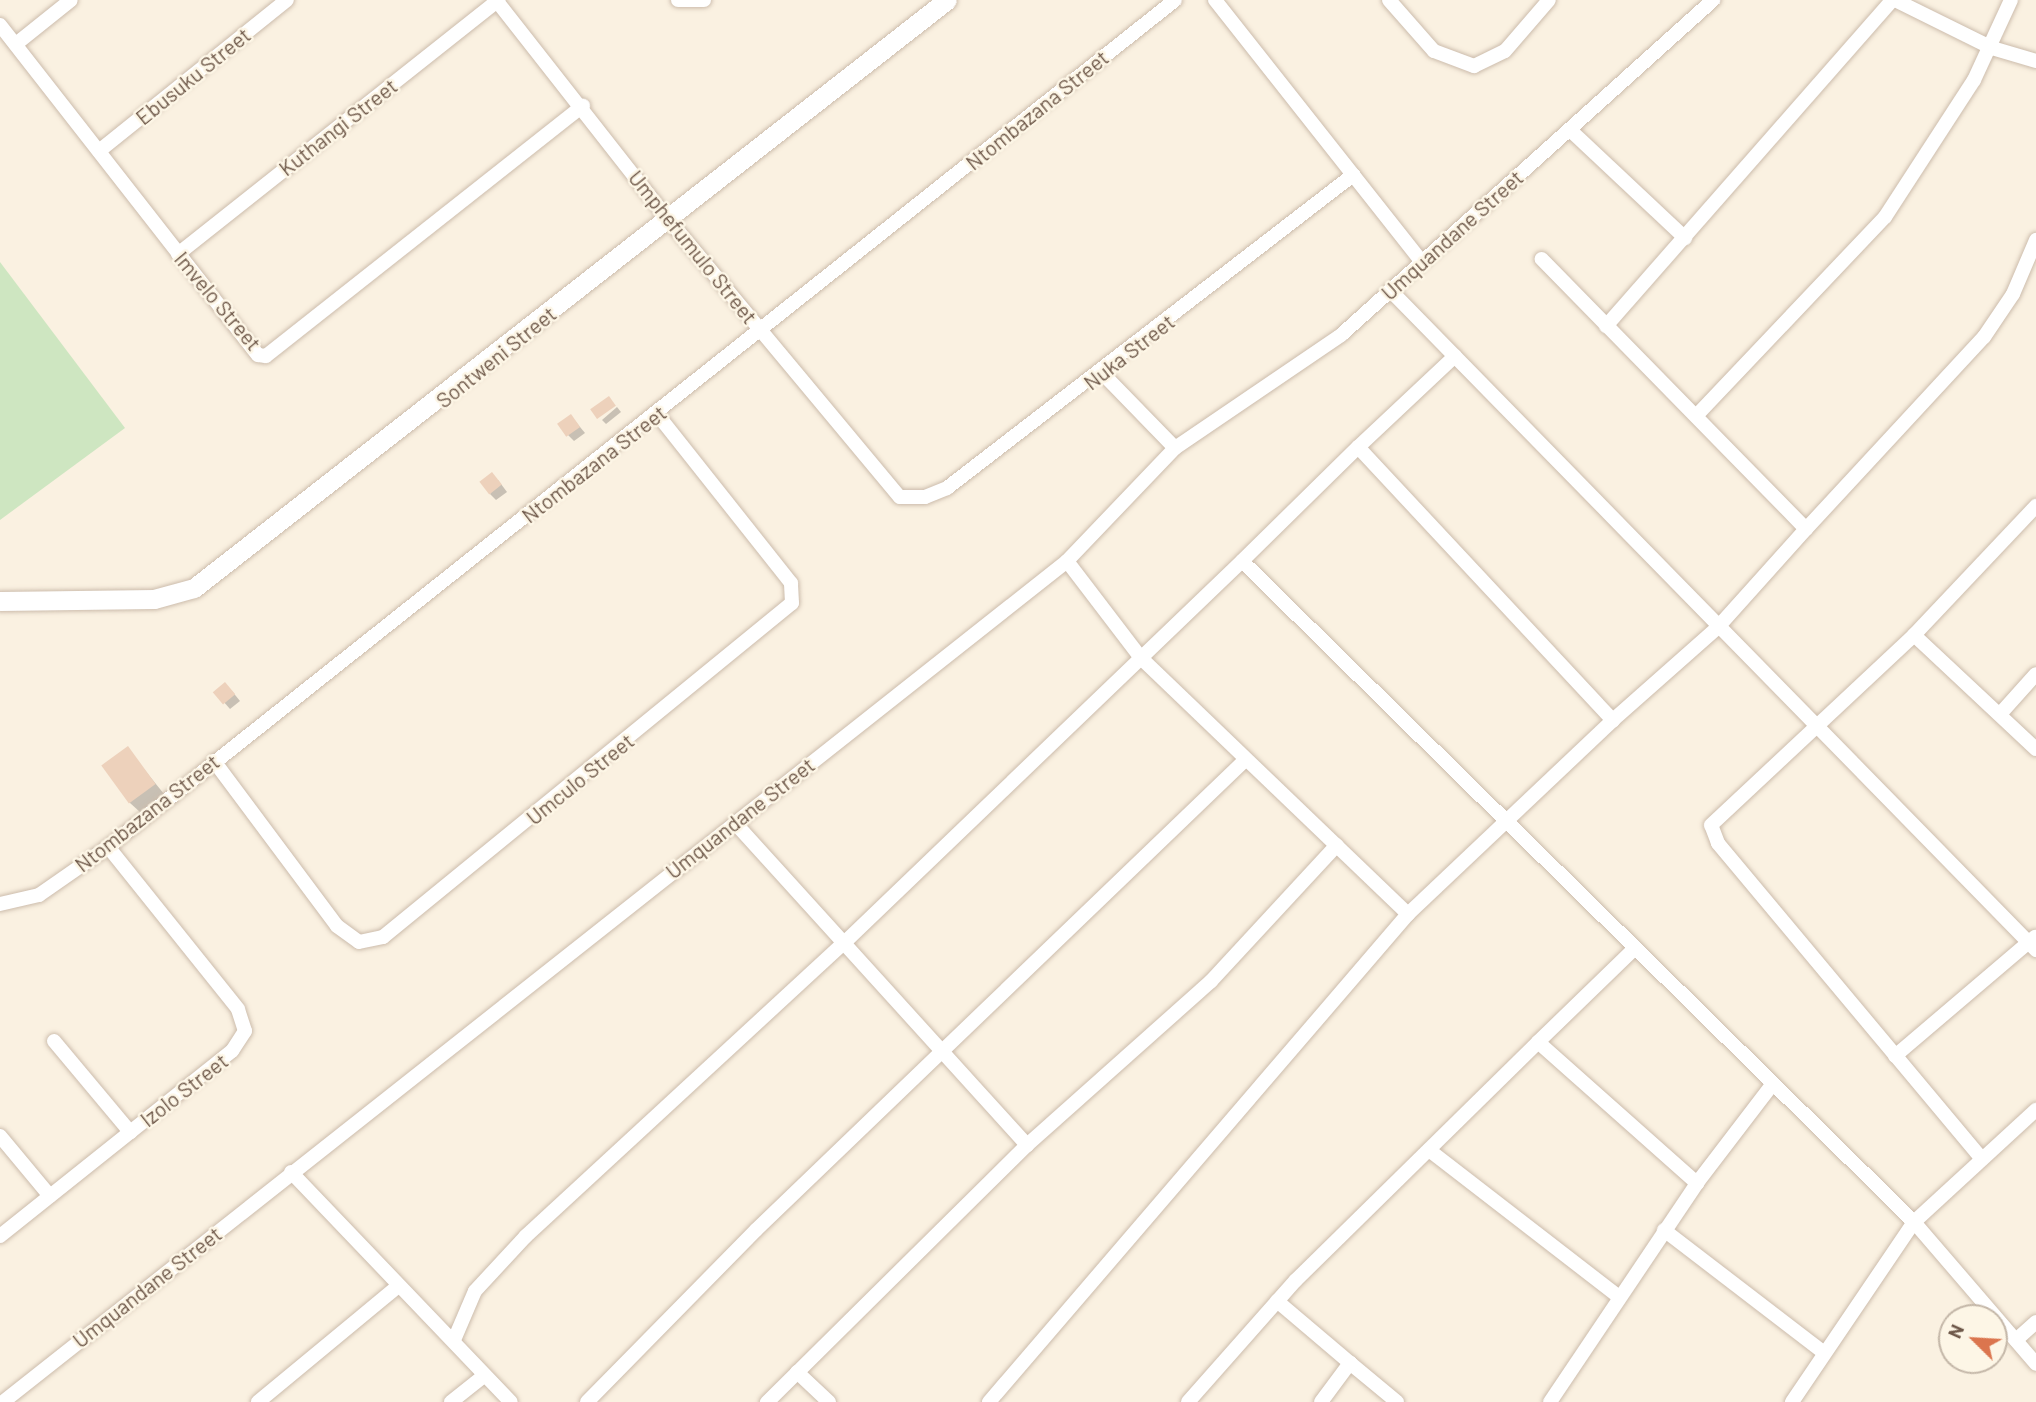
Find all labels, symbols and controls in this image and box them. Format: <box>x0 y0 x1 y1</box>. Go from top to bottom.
street label: Ebusuku Street <box>131 22 255 130</box>
street label: Ntombazana Street <box>961 45 1113 175</box>
street label: Kuthangi Street <box>274 73 402 181</box>
street label: Umphefumulo Street <box>623 165 763 329</box>
street label: Umquandane Street <box>1376 165 1528 305</box>
street label: Imvelo Street <box>169 246 267 356</box>
street label: Sontweni Street <box>431 301 561 413</box>
street label: Nuka Street <box>1079 309 1179 395</box>
street label: Ntombazana Street <box>517 400 671 528</box>
street label: Umculo Street <box>521 728 639 830</box>
street label: Ntombazana Street <box>70 749 224 877</box>
street label: Umquandane Street <box>661 752 819 884</box>
street label: Izolo Street <box>135 1048 233 1132</box>
street label: Umquandane Street <box>68 1221 226 1353</box>
north arrow <box>1938 1304 2008 1374</box>
text: N <box>1942 1321 1968 1342</box>

